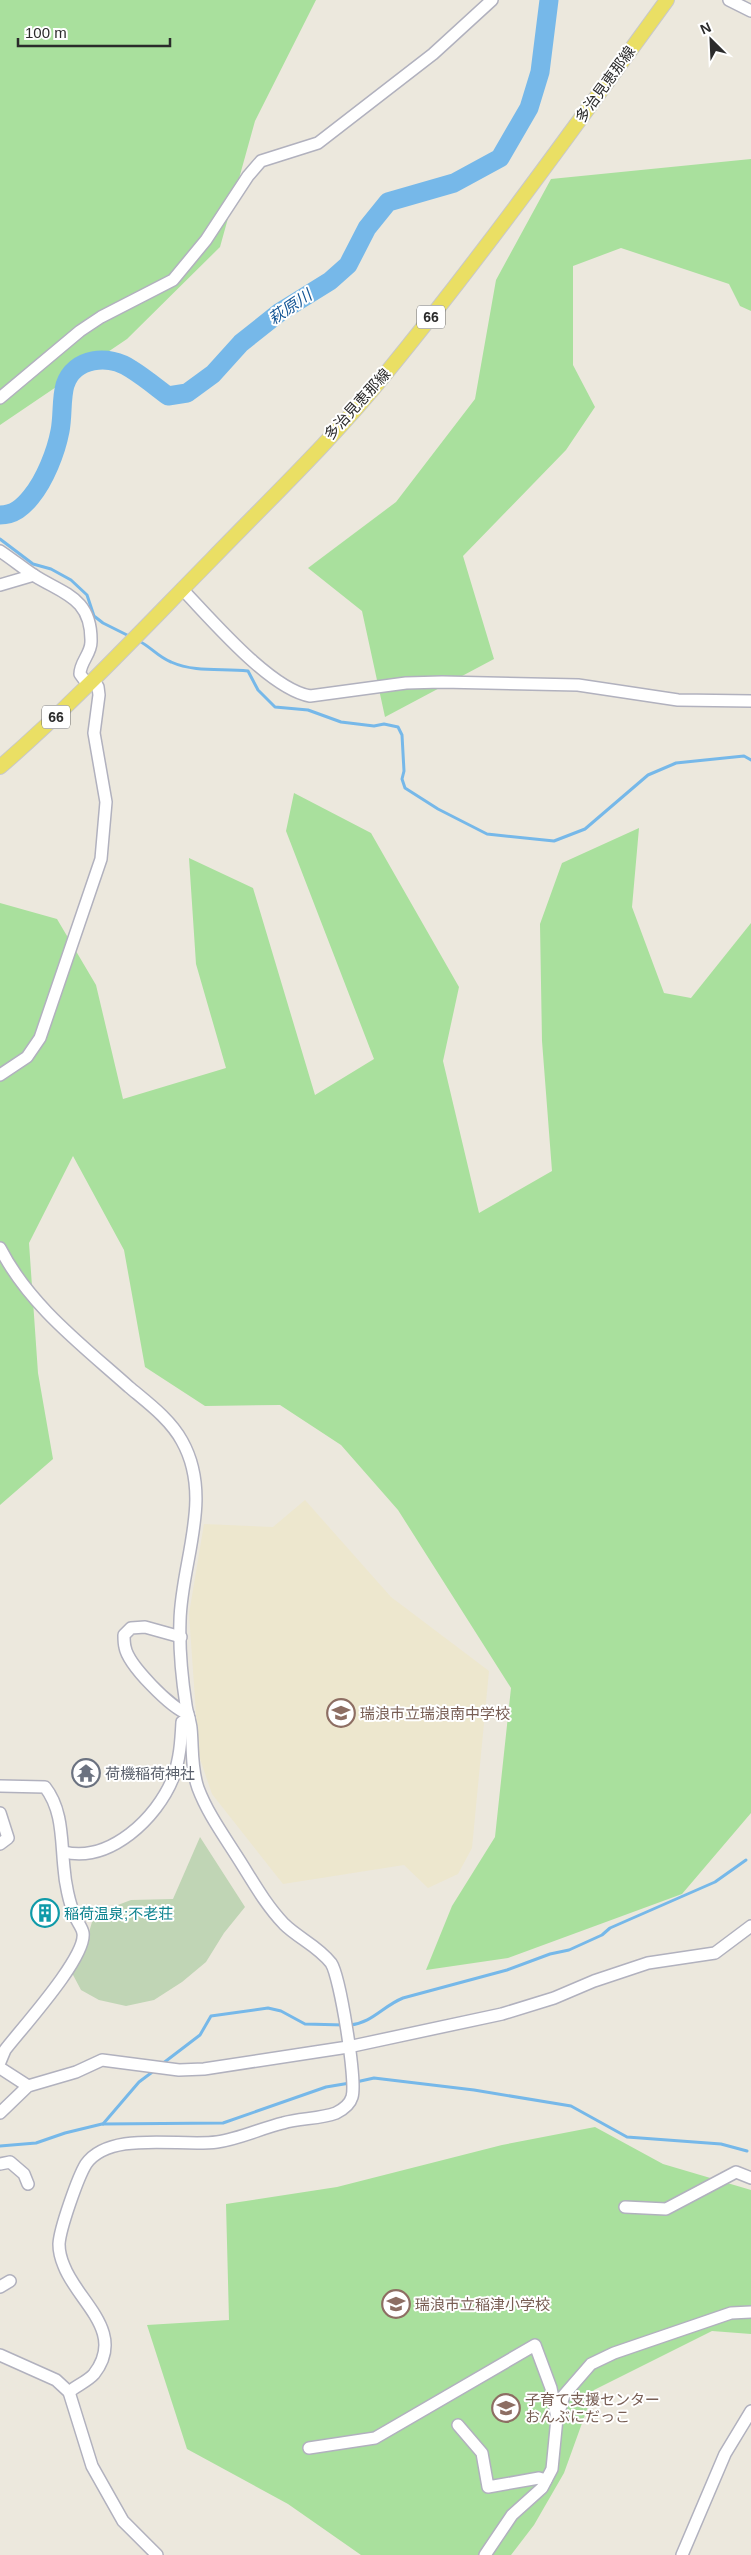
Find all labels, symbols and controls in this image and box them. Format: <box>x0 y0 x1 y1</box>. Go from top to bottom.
scale bar <box>18 15 170 47</box>
north arrow <box>686 15 736 65</box>
text: N <box>698 19 714 37</box>
text: 100 m <box>25 24 67 41</box>
street label: 多治見恵那線 <box>572 43 638 125</box>
water label: 萩原川 <box>265 285 316 327</box>
road number: 66 <box>417 306 445 328</box>
street label: 多治見恵那線 <box>321 365 393 443</box>
road number: 66 <box>42 706 70 729</box>
school or university icon: 瑞浪市立瑞浪南中学校 <box>326 1698 356 1728</box>
place label: 瑞浪市立瑞浪南中学校 <box>360 1705 510 1722</box>
temple icon: 荷機稲荷神社 <box>71 1758 101 1788</box>
place label: 荷機稲荷神社 <box>105 1765 195 1782</box>
building icon: 稲荷温泉;不老荘 <box>30 1898 60 1928</box>
place label: 稲荷温泉;不老荘 <box>64 1905 173 1922</box>
school or university icon: 瑞浪市立稲津小学校 <box>381 2289 411 2319</box>
place label: 瑞浪市立稲津小学校 <box>415 2296 550 2313</box>
place label: 子育て支援センター おんぶにだっこ <box>525 2391 660 2425</box>
school or university icon: 子育て支援センター おんぶにだっこ <box>491 2393 521 2423</box>

